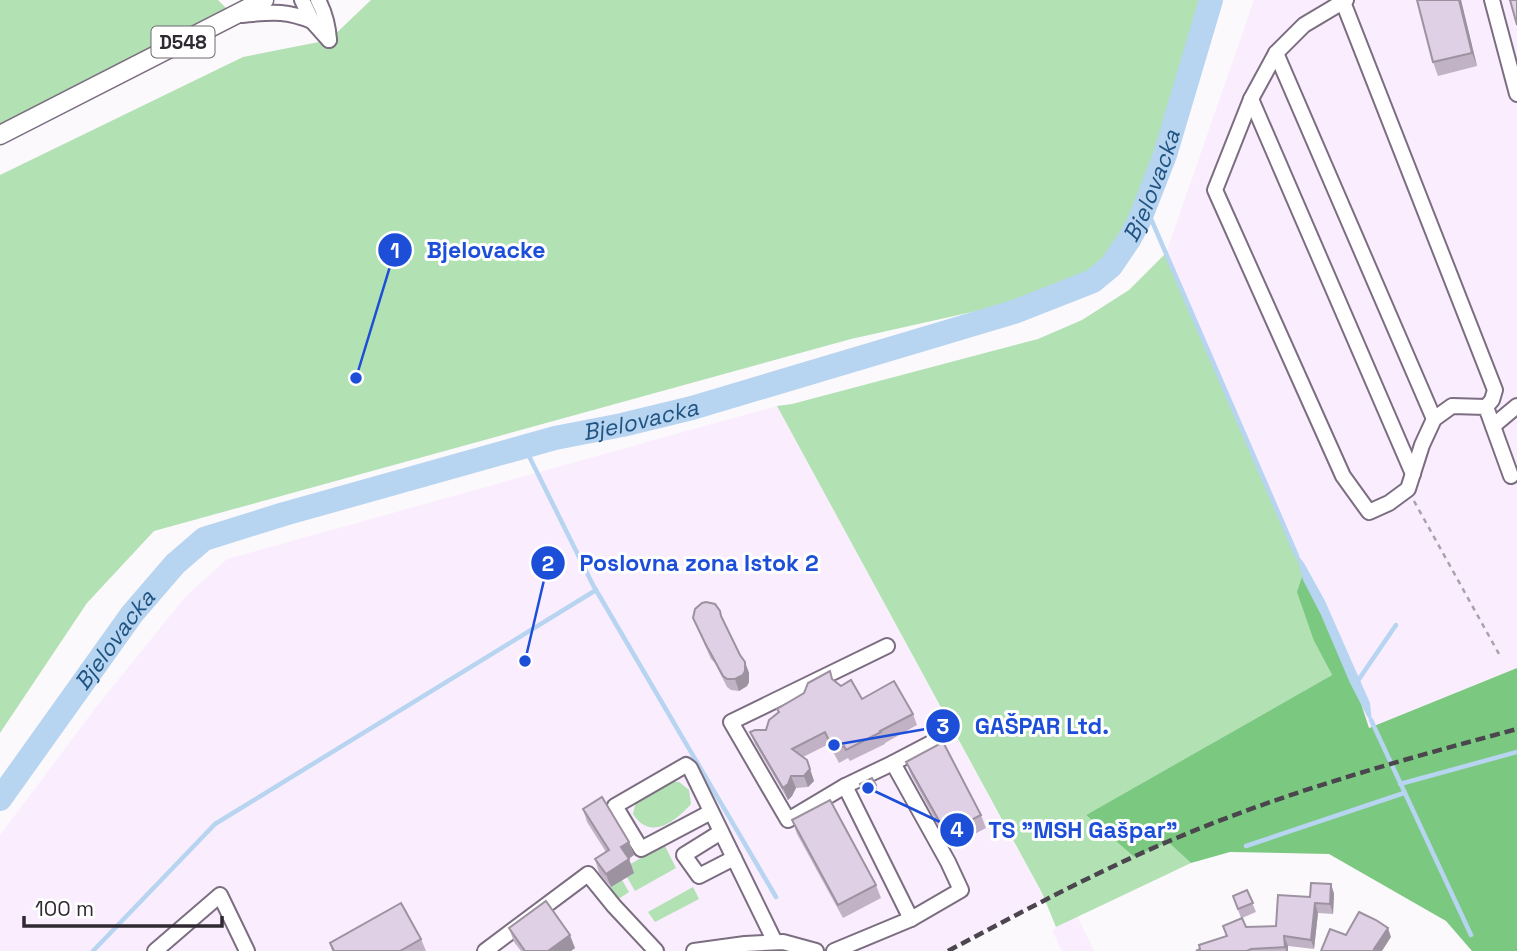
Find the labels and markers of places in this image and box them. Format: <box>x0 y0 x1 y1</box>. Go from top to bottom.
callout: Bjelovacke <box>378 228 560 272</box>
callout: Poslovna zona Istok 2 <box>531 541 833 585</box>
callout: GAŠPAR Ltd. <box>926 704 1123 748</box>
callout: TS "MSH Gašpar" <box>939 808 1192 852</box>

